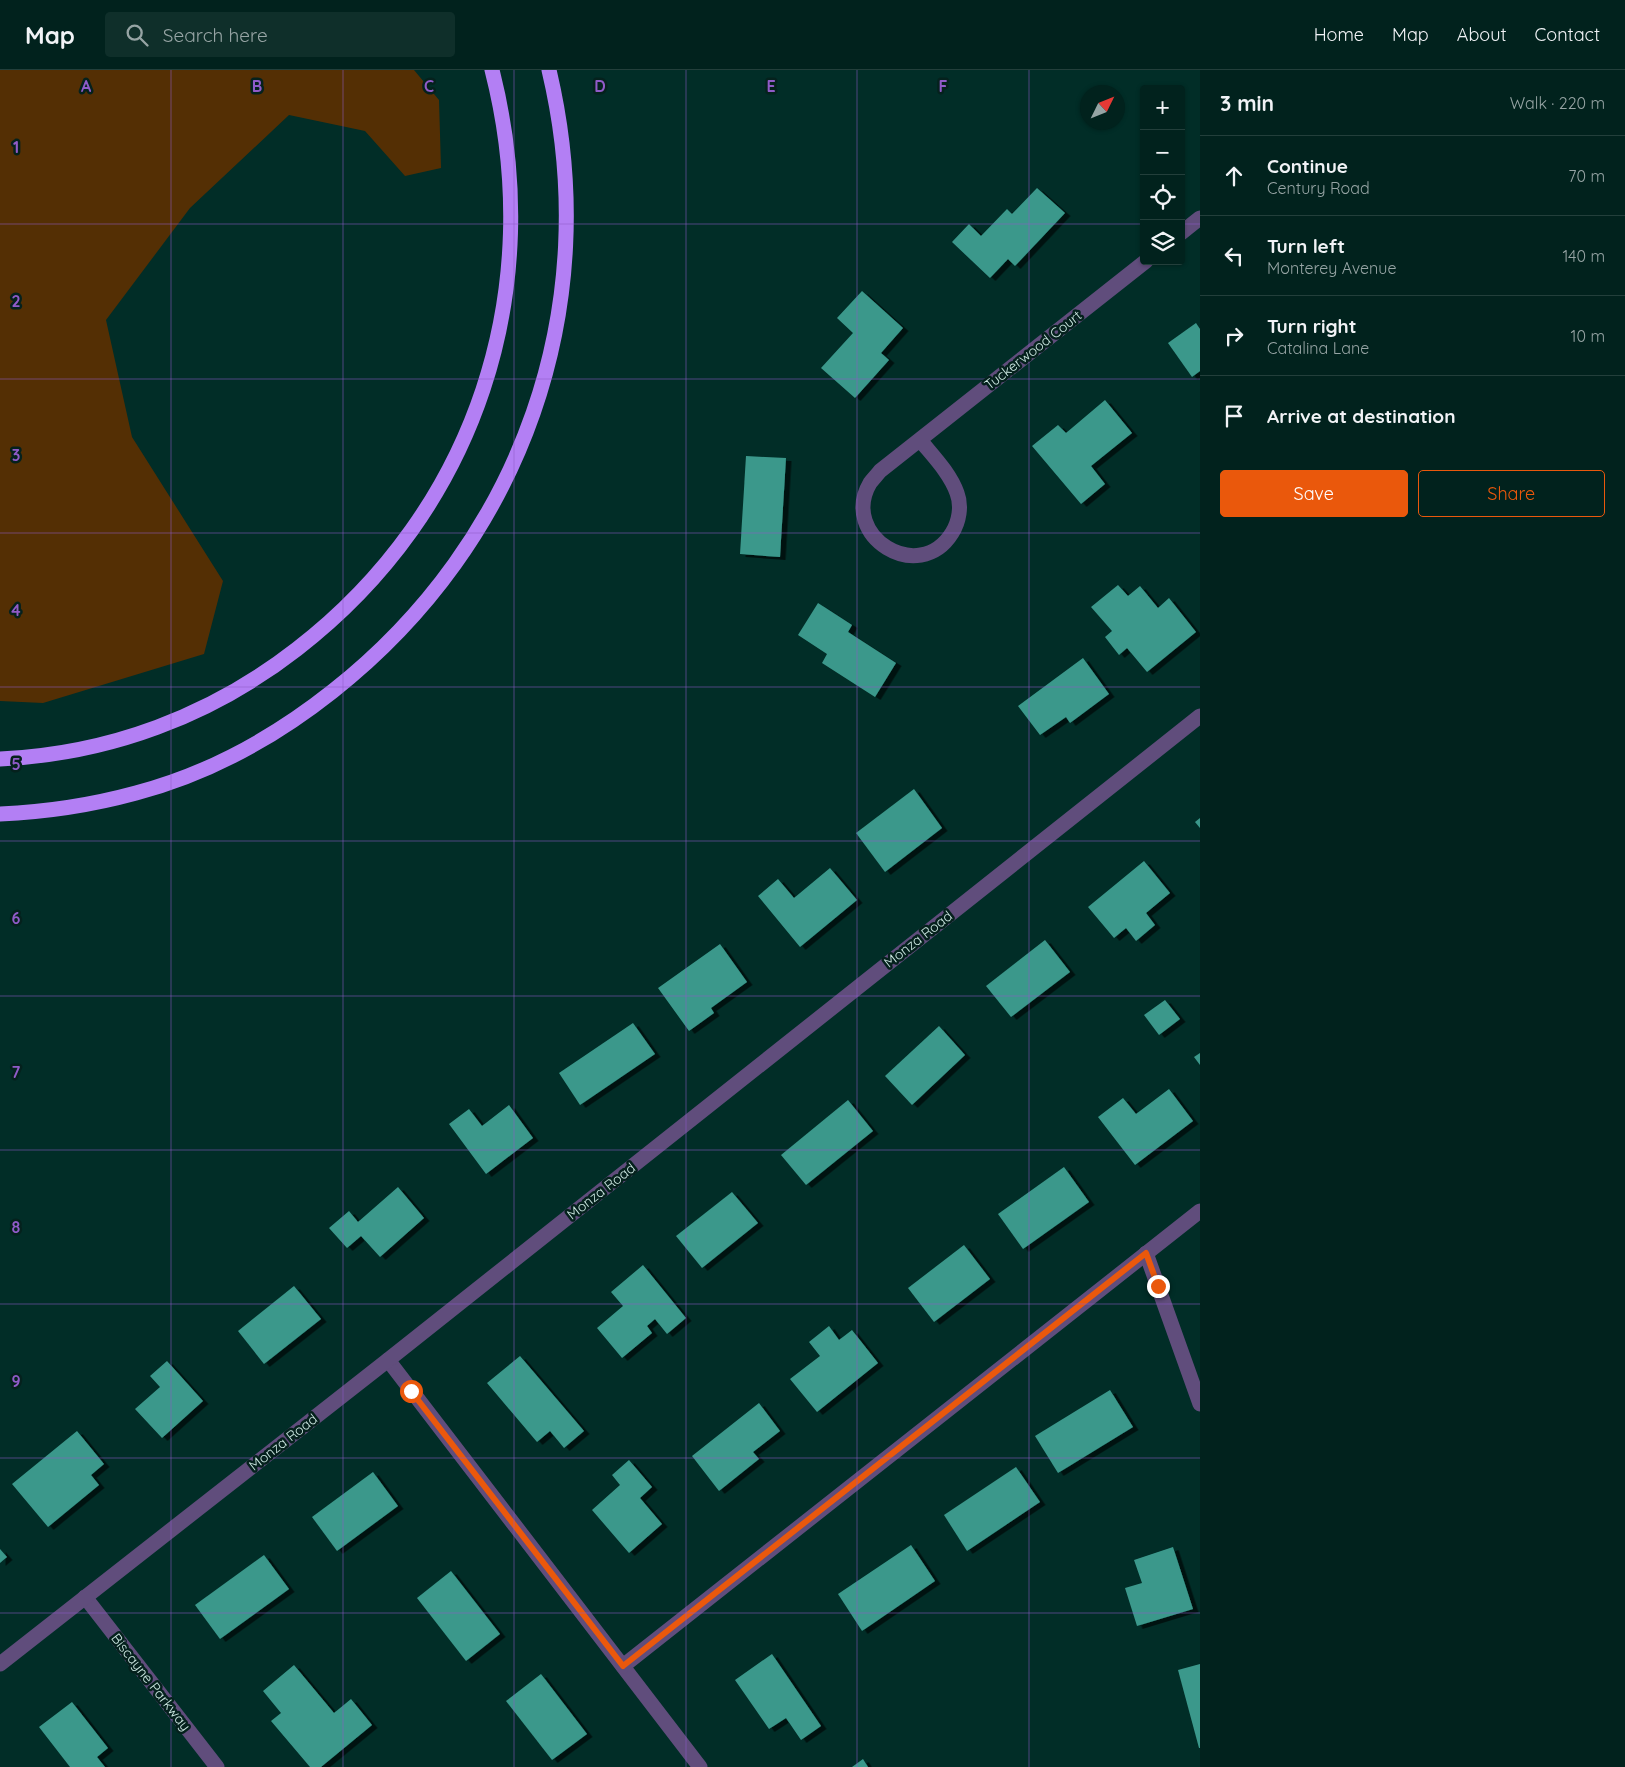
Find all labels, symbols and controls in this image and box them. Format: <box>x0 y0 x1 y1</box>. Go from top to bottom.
search box <box>105 12 455 57</box>
text: Map <box>25 20 75 50</box>
icon: search <box>123 21 151 49</box>
text: Search here <box>163 23 268 47</box>
text: Home <box>1314 23 1364 46</box>
text: Map <box>1392 23 1429 46</box>
text: About <box>1457 23 1507 46</box>
text: Contact <box>1535 23 1600 46</box>
text: A <box>81 76 92 96</box>
text: B <box>252 76 262 96</box>
text: C <box>424 76 434 96</box>
text: D <box>594 76 606 96</box>
text: E <box>766 76 776 96</box>
text: F <box>939 76 948 96</box>
north arrow <box>1080 85 1125 130</box>
map controls <box>1140 85 1185 265</box>
button: + <box>1140 85 1185 130</box>
text: 3 min <box>1220 90 1274 116</box>
text: Walk · 220 m <box>1510 93 1605 113</box>
button: − <box>1140 130 1185 175</box>
text: 1 <box>13 137 19 157</box>
text: Continue <box>1267 154 1348 178</box>
icon: ahead <box>1220 162 1248 190</box>
text: 70 m <box>1568 166 1605 186</box>
button: locate <box>1140 175 1185 220</box>
text: Century Road <box>1267 178 1370 198</box>
button: layers <box>1140 220 1185 265</box>
text: Turn left <box>1267 234 1345 258</box>
icon: left <box>1220 242 1248 270</box>
text: 140 m <box>1562 246 1605 266</box>
text: Monterey Avenue <box>1267 258 1396 278</box>
text: 2 <box>11 291 21 311</box>
street label: Tuckerwood Court <box>981 306 1085 394</box>
text: Turn right <box>1267 314 1356 338</box>
icon: right <box>1220 322 1248 350</box>
text: 10 m <box>1571 326 1605 346</box>
text: Catalina Lane <box>1267 338 1369 358</box>
icon: arrive <box>1220 402 1248 430</box>
text: Arrive at destination <box>1267 404 1456 428</box>
text: 3 <box>12 445 20 465</box>
button: Save <box>1220 470 1408 517</box>
button: Share <box>1418 470 1605 517</box>
text: 4 <box>11 600 21 620</box>
text: 5 <box>11 754 21 774</box>
street label: Monza Road <box>880 907 956 971</box>
text: 6 <box>12 908 21 928</box>
text: 7 <box>12 1062 21 1082</box>
street label: Monza Road <box>563 1159 639 1223</box>
text: 8 <box>12 1217 21 1237</box>
route end <box>1147 1275 1170 1298</box>
text: 9 <box>11 1371 21 1391</box>
route start <box>400 1380 423 1403</box>
street label: Monza Road <box>245 1410 321 1474</box>
street label: Biscayne Parkway <box>107 1630 195 1734</box>

